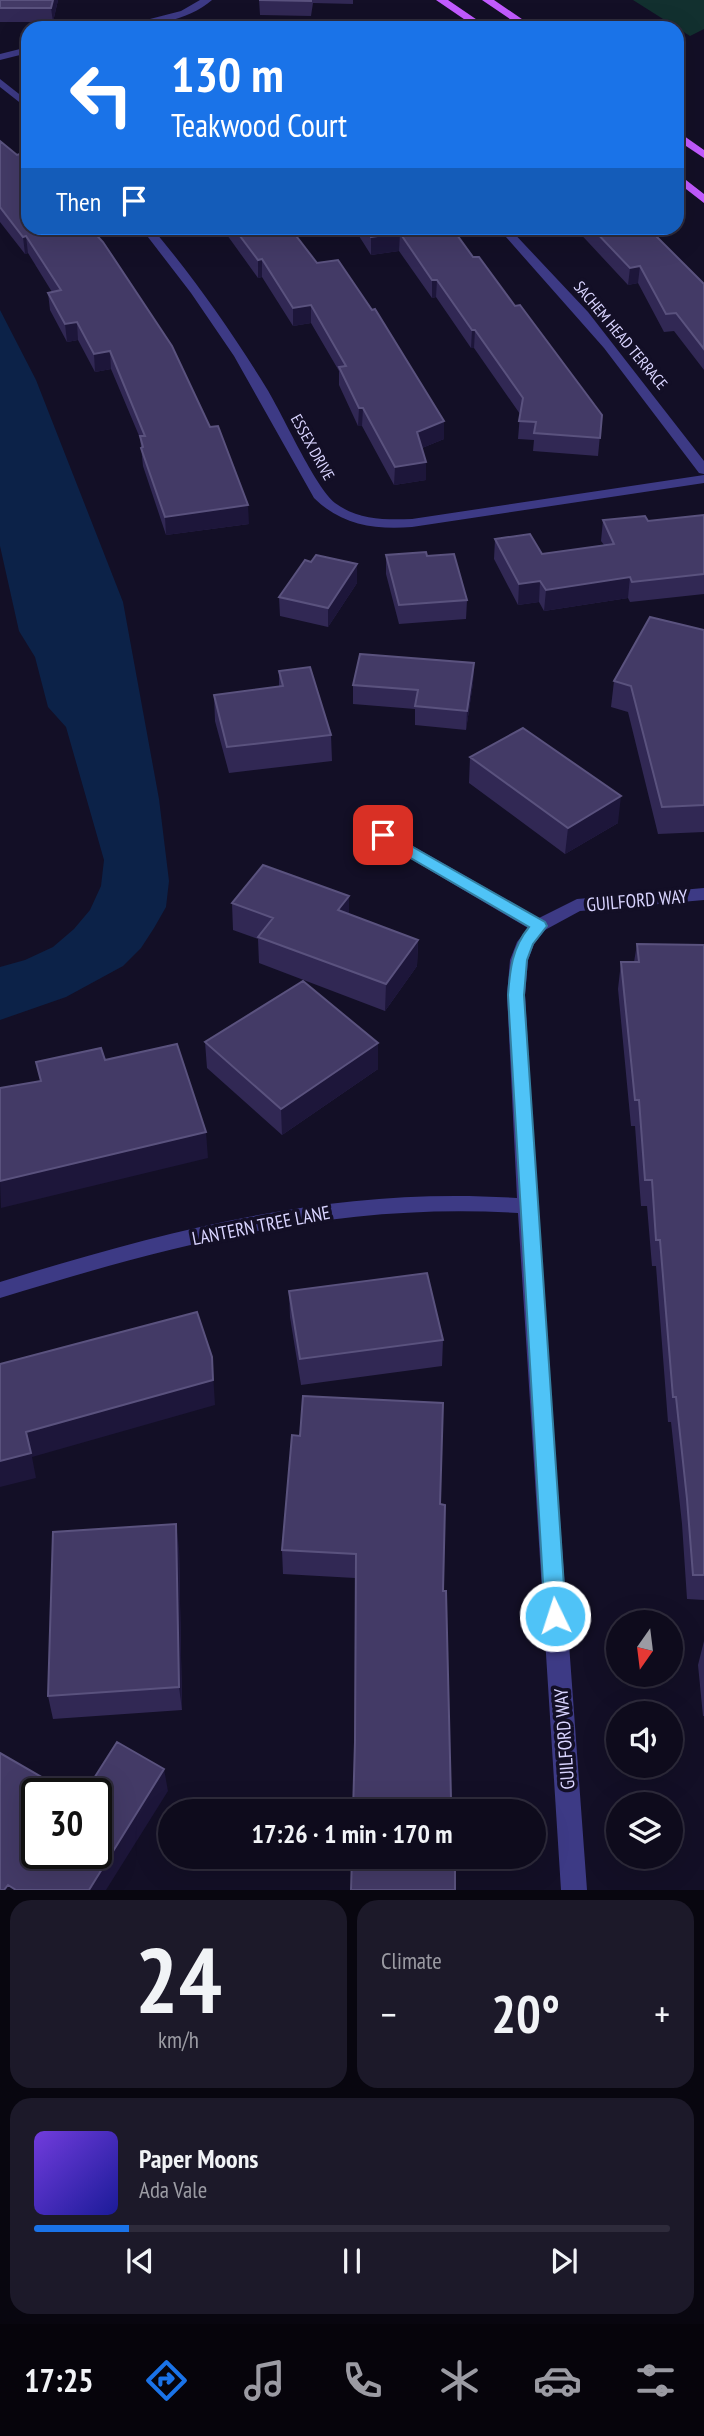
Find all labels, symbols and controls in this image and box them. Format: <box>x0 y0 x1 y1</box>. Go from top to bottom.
text: 130 m <box>171 42 284 106</box>
icon: left <box>56 49 147 140</box>
text: Teakwood Court <box>171 104 347 146</box>
icon: arrive <box>115 182 153 220</box>
text: Then <box>56 185 101 218</box>
street label: SACHEM HEAD TERRACE <box>570 277 672 393</box>
street label: ESSEX DRIVE <box>287 410 339 484</box>
pin <box>353 805 413 865</box>
icon: arrive <box>364 816 402 854</box>
street label: GUILFORD WAY <box>585 884 689 916</box>
street label: LANTERN TREE LANE <box>190 1200 332 1250</box>
position arrow <box>518 1579 592 1653</box>
north arrow <box>606 1610 682 1687</box>
map controls <box>606 1610 683 1869</box>
street label: GUILFORD WAY <box>548 1687 580 1790</box>
button: sound <box>606 1701 683 1778</box>
speed limit sign: 30 <box>21 1778 112 1869</box>
button: layers <box>606 1792 683 1869</box>
text: 17:26 · 1 min · 170 m <box>252 1817 452 1850</box>
text: 24 <box>135 1920 222 2038</box>
text: Climate <box>381 1946 442 1975</box>
text: 20° <box>491 1980 560 2047</box>
text: − <box>381 1989 397 2038</box>
text: + <box>654 1989 670 2038</box>
text: km/h <box>158 2025 199 2054</box>
text: Paper Moons <box>139 2142 258 2175</box>
text: Ada Vale <box>139 2175 207 2204</box>
icon: previous <box>121 2242 159 2280</box>
icon: pause <box>333 2242 371 2280</box>
icon: next <box>545 2242 583 2280</box>
icon: directions <box>142 2356 191 2405</box>
icon: music <box>240 2356 289 2405</box>
icon: phone <box>338 2356 387 2405</box>
icon: climate <box>435 2356 484 2405</box>
icon: car <box>533 2356 582 2405</box>
icon: filters <box>631 2356 680 2405</box>
text: 17:25 <box>24 2359 94 2401</box>

